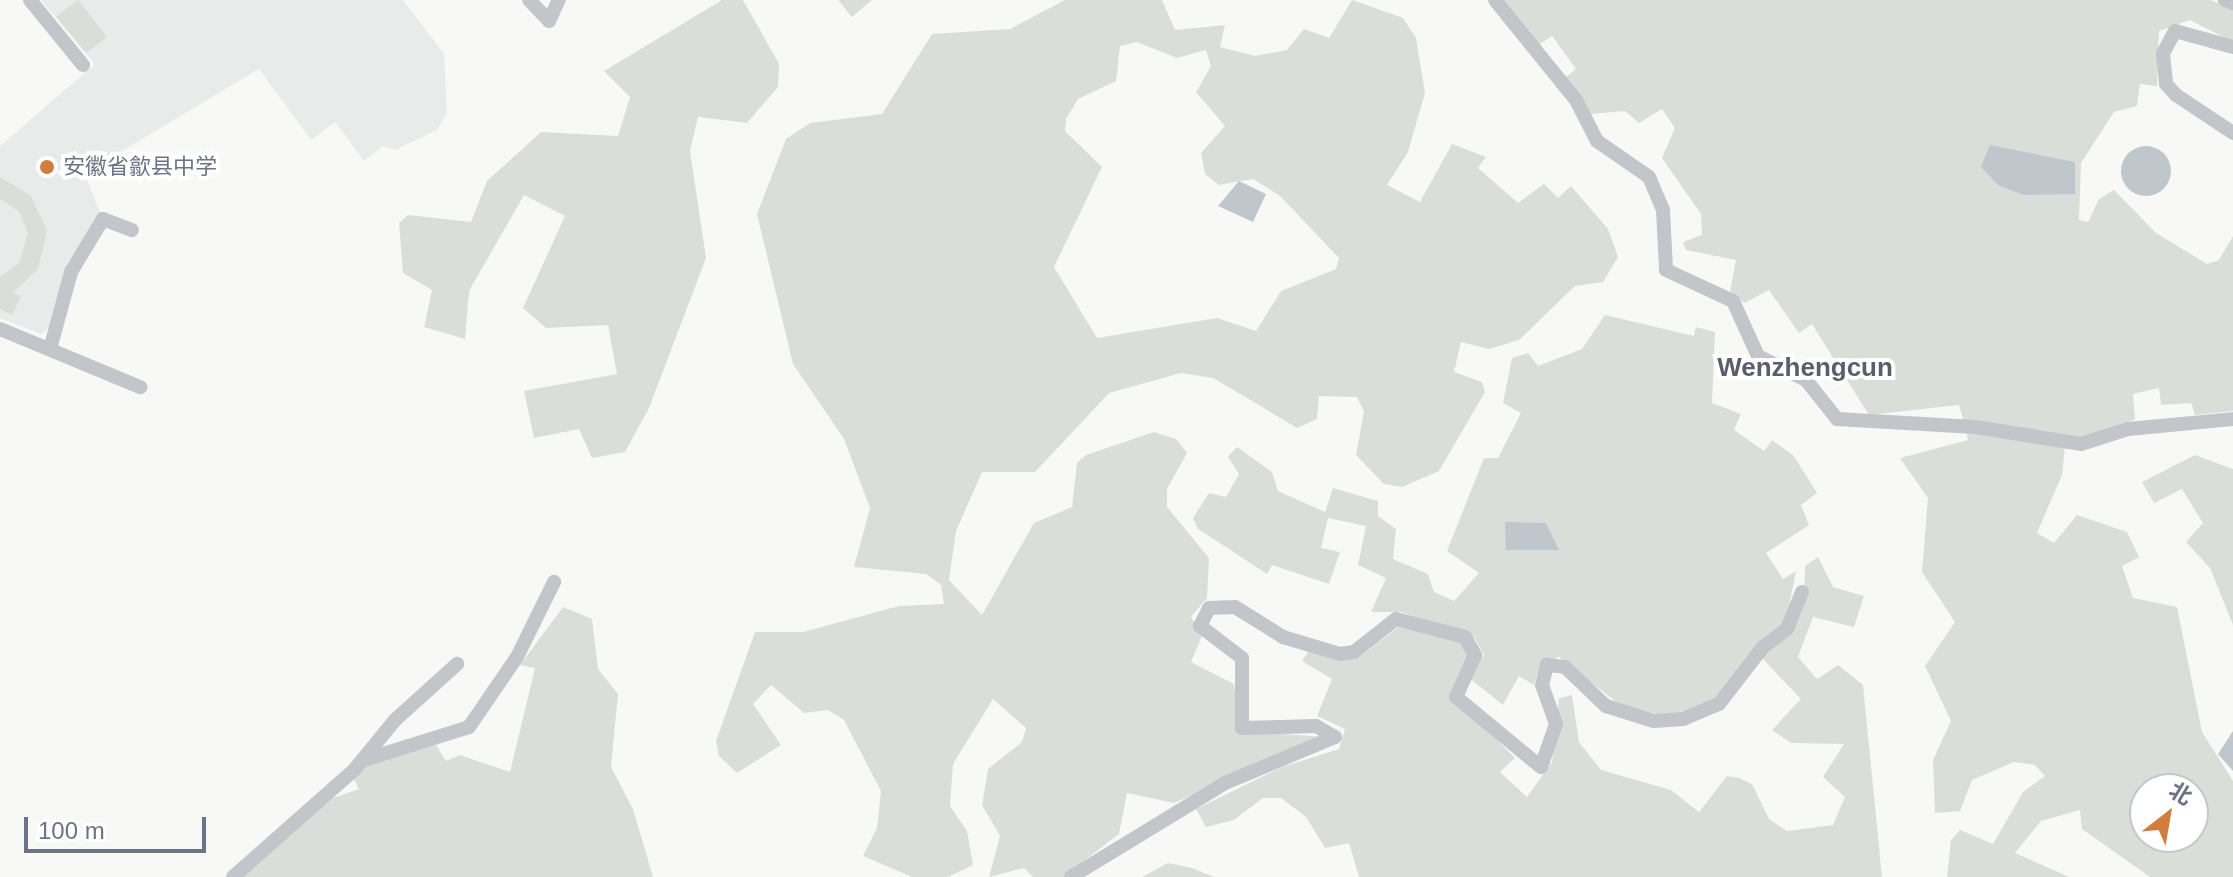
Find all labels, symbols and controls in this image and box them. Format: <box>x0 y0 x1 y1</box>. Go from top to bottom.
place label: 安徽省歙县中学 <box>63 154 217 180</box>
marker: 安徽省歙县中学 <box>38 158 56 176</box>
district label: Wenzhengcun <box>1717 352 1893 384</box>
north arrow <box>2129 773 2209 853</box>
text: 北 <box>2165 777 2196 810</box>
scale bar <box>28 801 210 851</box>
text: 100 m <box>38 817 105 844</box>

